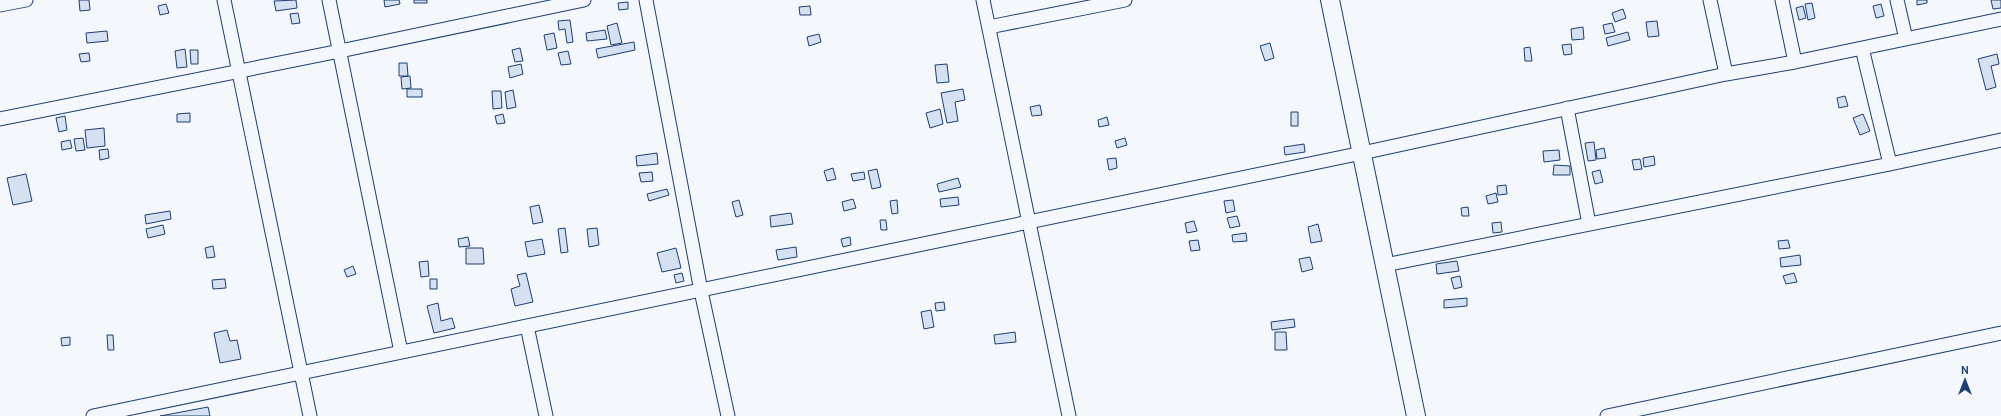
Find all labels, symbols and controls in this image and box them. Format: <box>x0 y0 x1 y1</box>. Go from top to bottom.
north arrow <box>1945 360 1985 400</box>
text: N <box>1961 363 1969 377</box>

